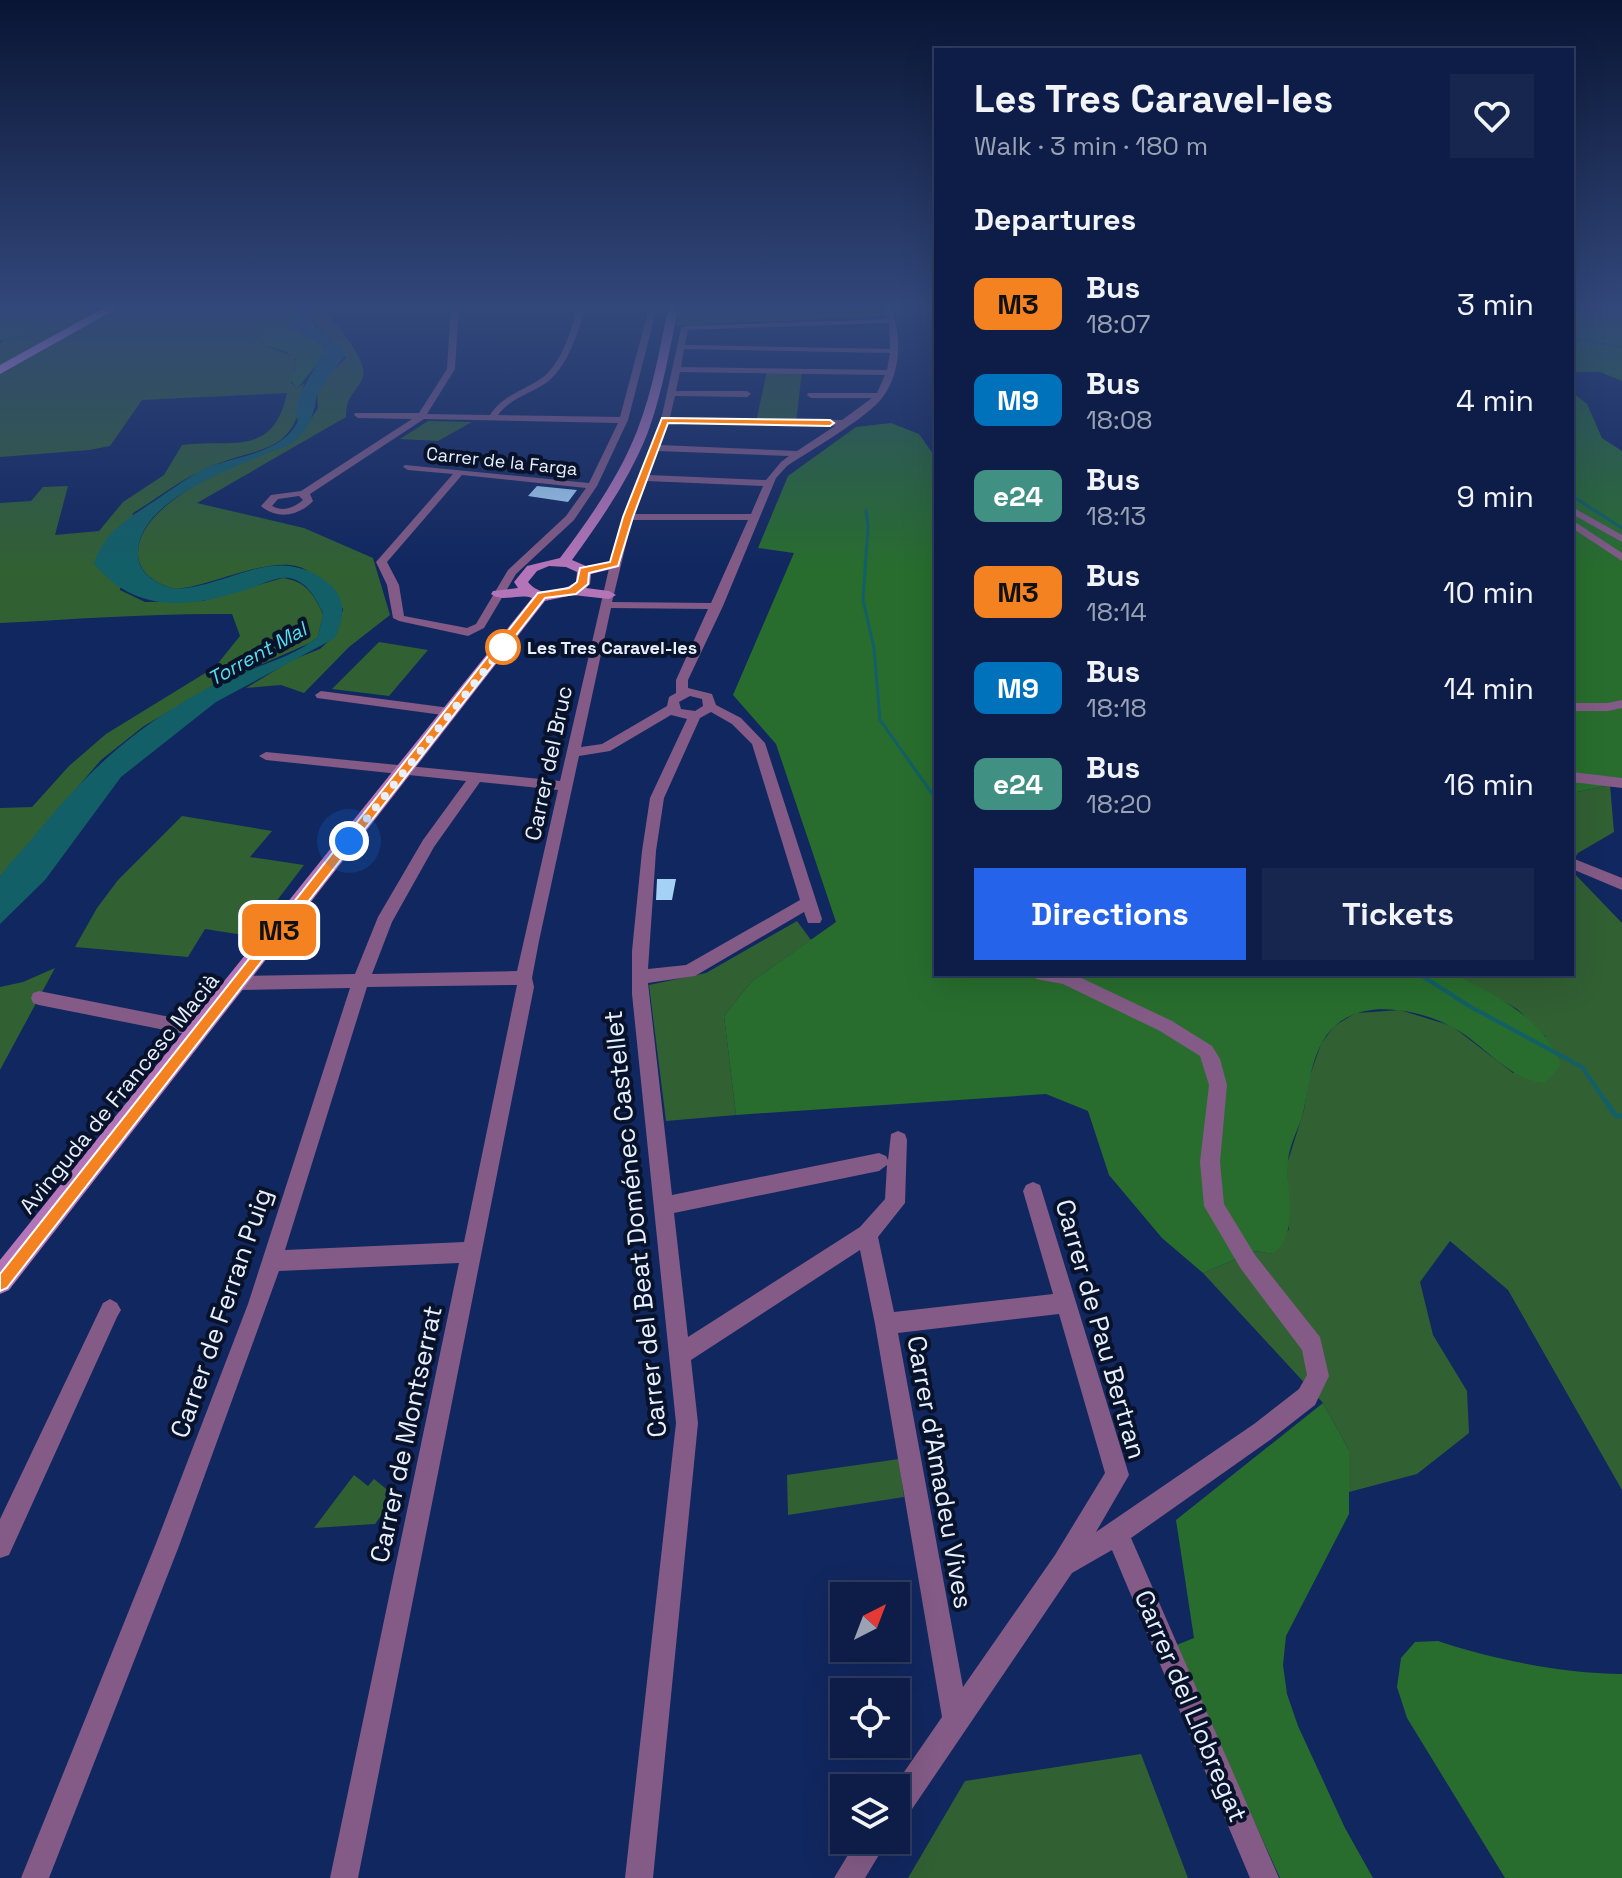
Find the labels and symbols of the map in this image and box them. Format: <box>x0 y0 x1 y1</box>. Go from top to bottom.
street label: Carrer de la Farga <box>425 442 579 480</box>
water label: Torrent Mal <box>203 615 313 692</box>
marker: Les Tres Caravel-les <box>486 630 520 664</box>
place label: Les Tres Caravel-les <box>527 636 697 659</box>
street label: Carrer del Bruc <box>518 683 578 843</box>
your location <box>329 821 369 861</box>
line badge: M3 <box>243 904 315 956</box>
street label: Avinguda de Francesc Macià <box>13 966 225 1219</box>
street label: Carrer del Beat Doménec Castellet <box>596 1009 674 1439</box>
street label: Carrer de Ferran Puig <box>162 1184 280 1442</box>
street label: Carrer de Pau Bertran <box>1048 1195 1154 1463</box>
street label: Carrer de Montserrat <box>362 1302 450 1566</box>
street label: Carrer d'Amadeu Vives <box>899 1333 981 1611</box>
north arrow <box>830 1582 910 1662</box>
street label: Carrer del Llobregat <box>1127 1585 1255 1827</box>

